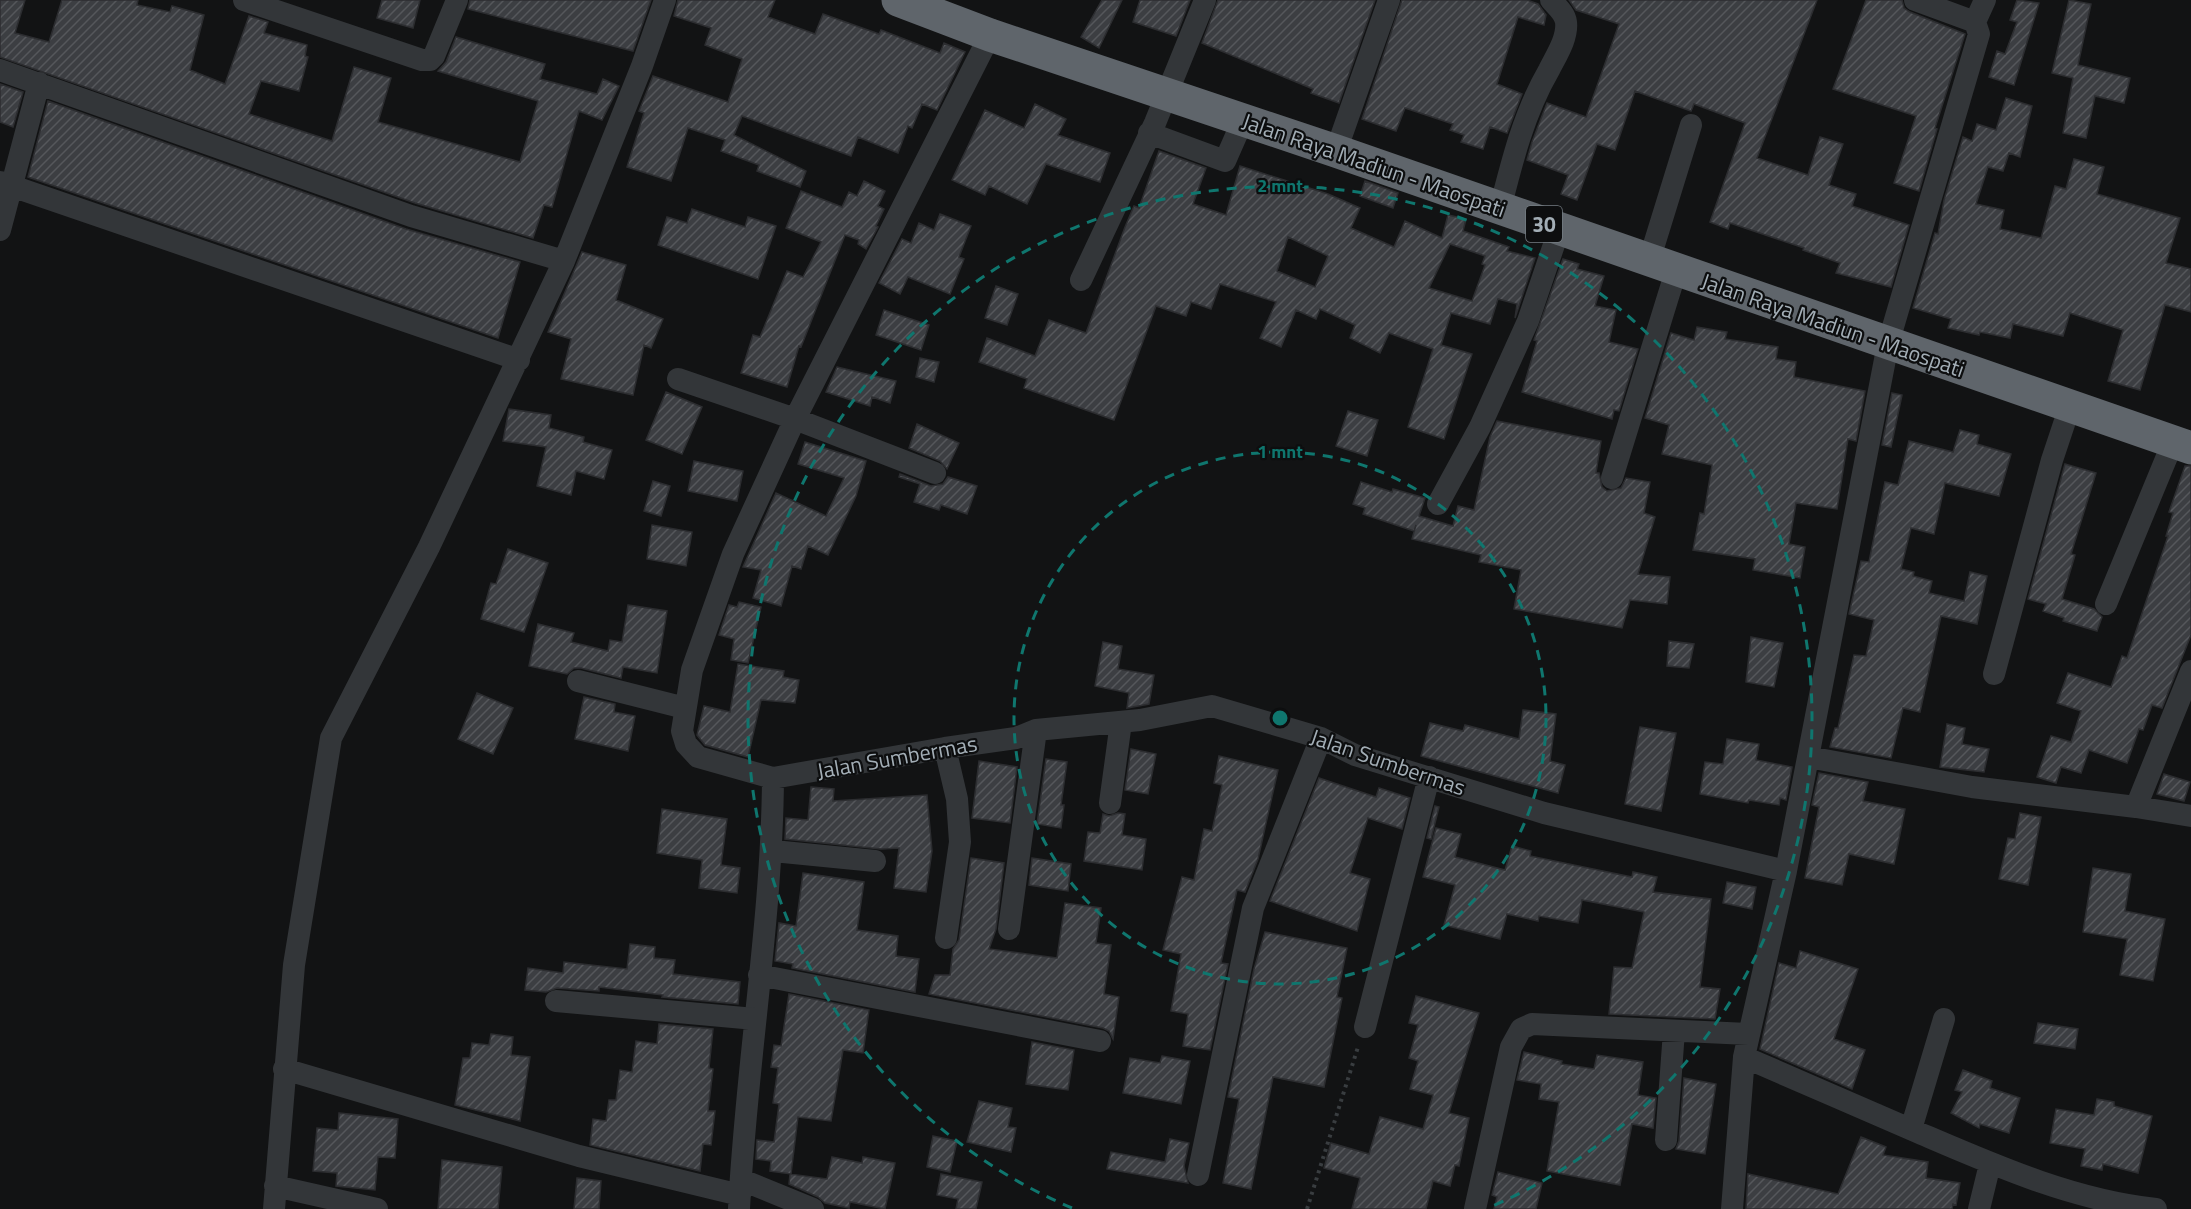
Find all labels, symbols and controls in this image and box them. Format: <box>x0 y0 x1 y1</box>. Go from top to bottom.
street label: Jalan Raya Madiun - Maospati <box>1238 104 1510 226</box>
text: 2 mnt <box>1257 172 1303 199</box>
road number: 30 <box>1526 206 1562 242</box>
street label: Jalan Raya Madiun - Maospati <box>1697 264 1969 386</box>
text: 1 mnt <box>1257 438 1303 465</box>
centre of rings <box>1270 708 1290 728</box>
street label: Jalan Sumbermas <box>1306 720 1470 804</box>
street label: Jalan Sumbermas <box>814 726 980 788</box>

